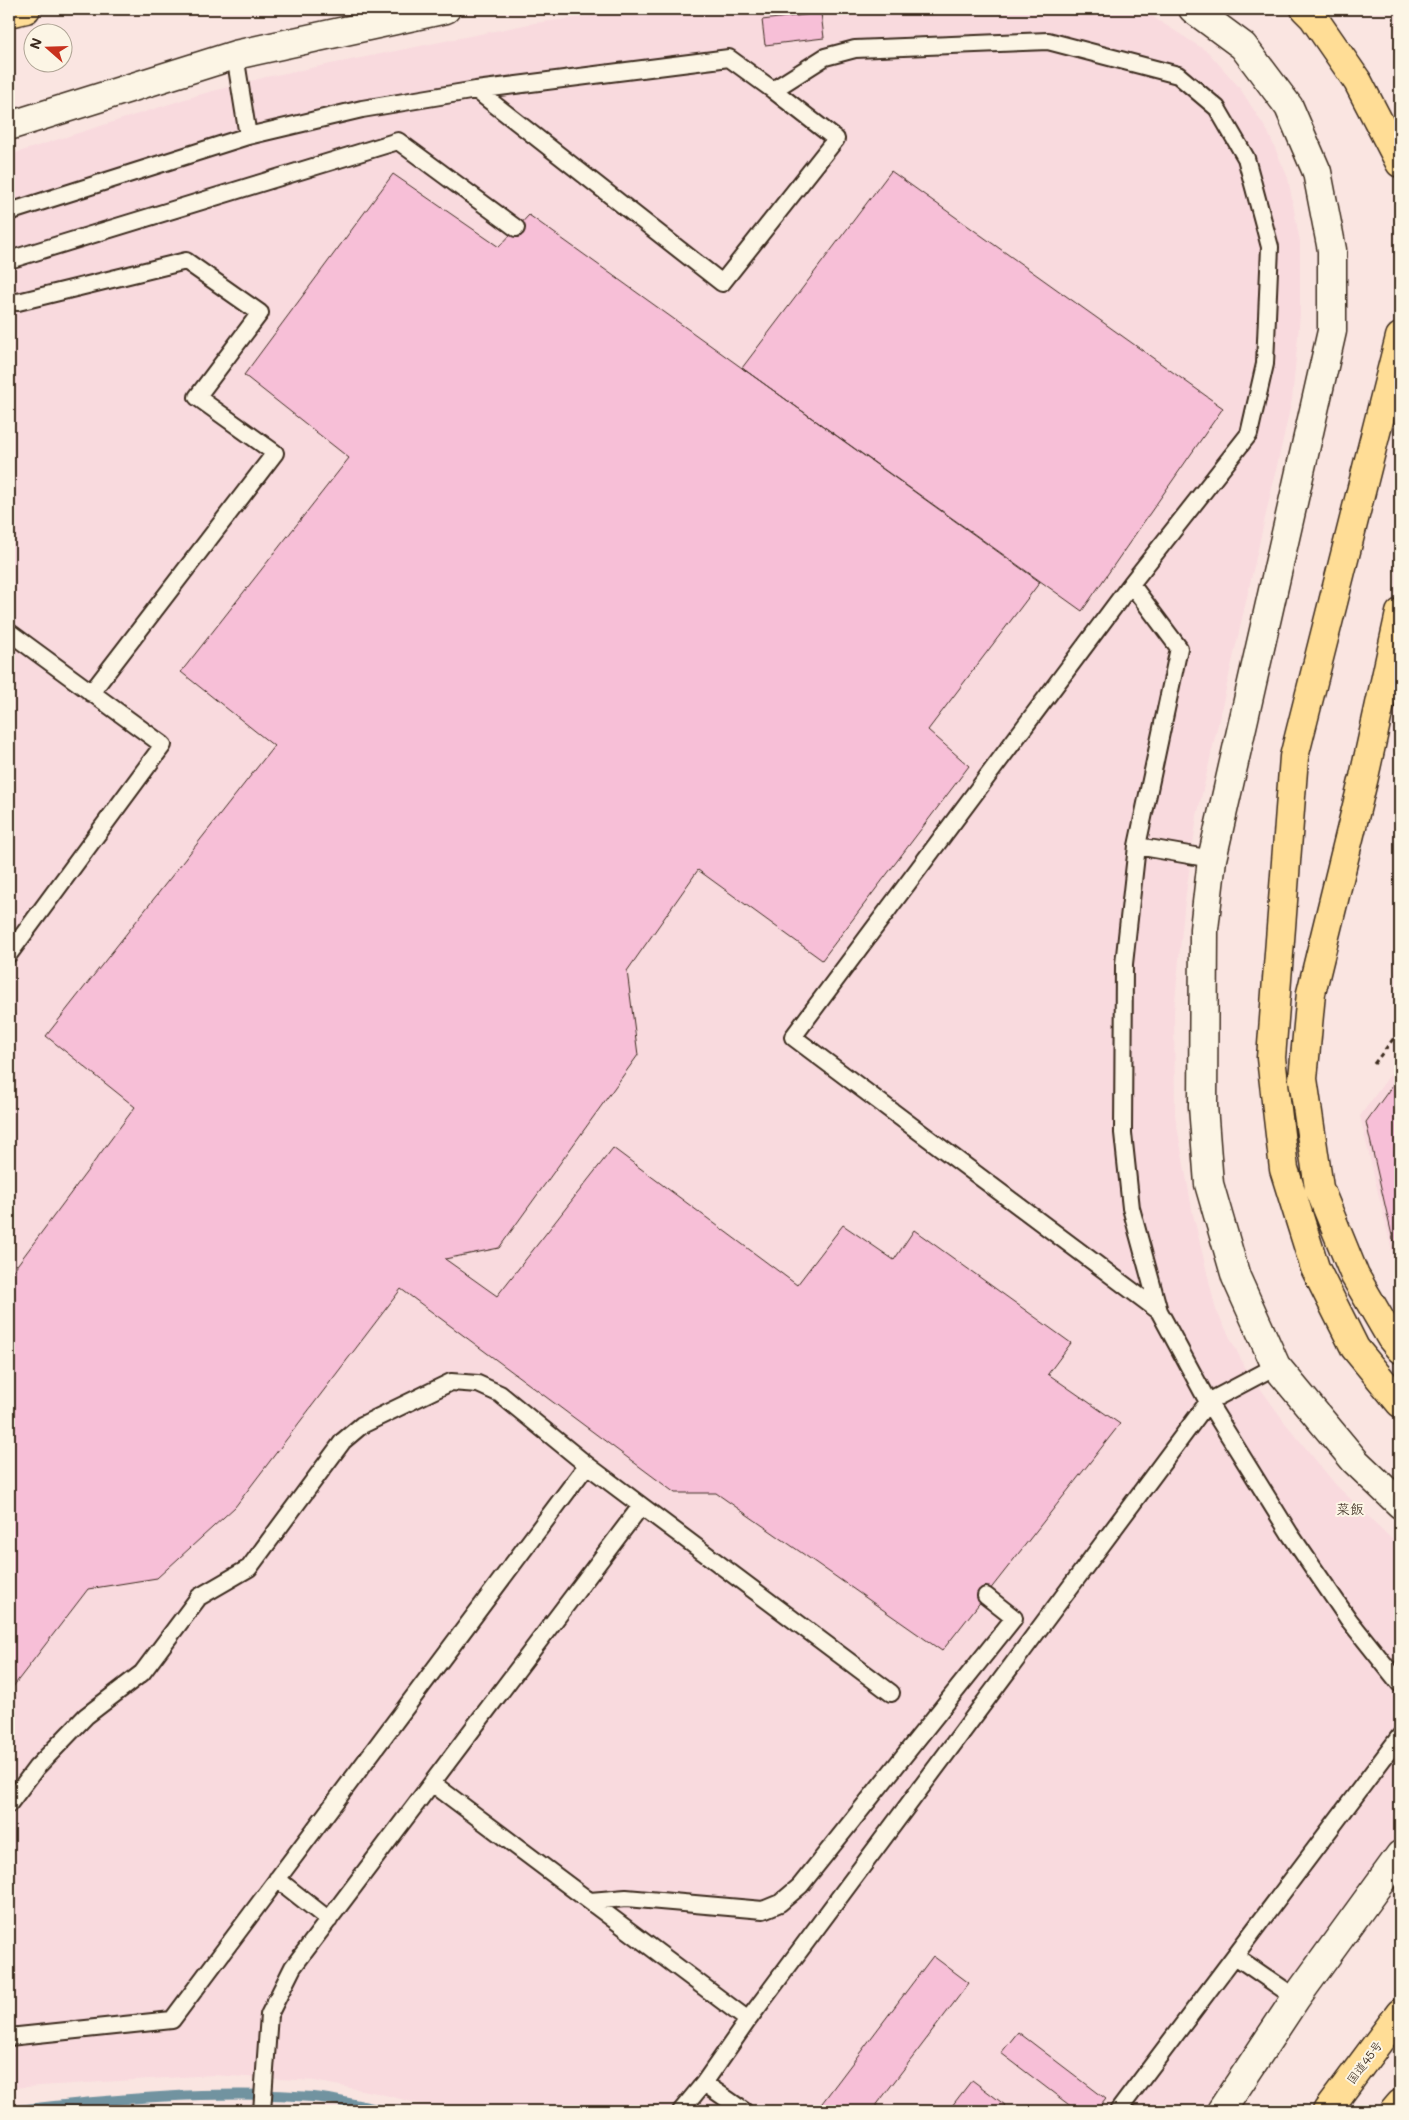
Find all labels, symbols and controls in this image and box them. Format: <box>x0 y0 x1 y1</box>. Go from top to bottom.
north arrow <box>22 22 72 72</box>
text: N <box>25 35 46 52</box>
district label: 菜飯 <box>1336 1499 1364 1518</box>
street label: 国道45号 <box>1343 2037 1385 2087</box>

